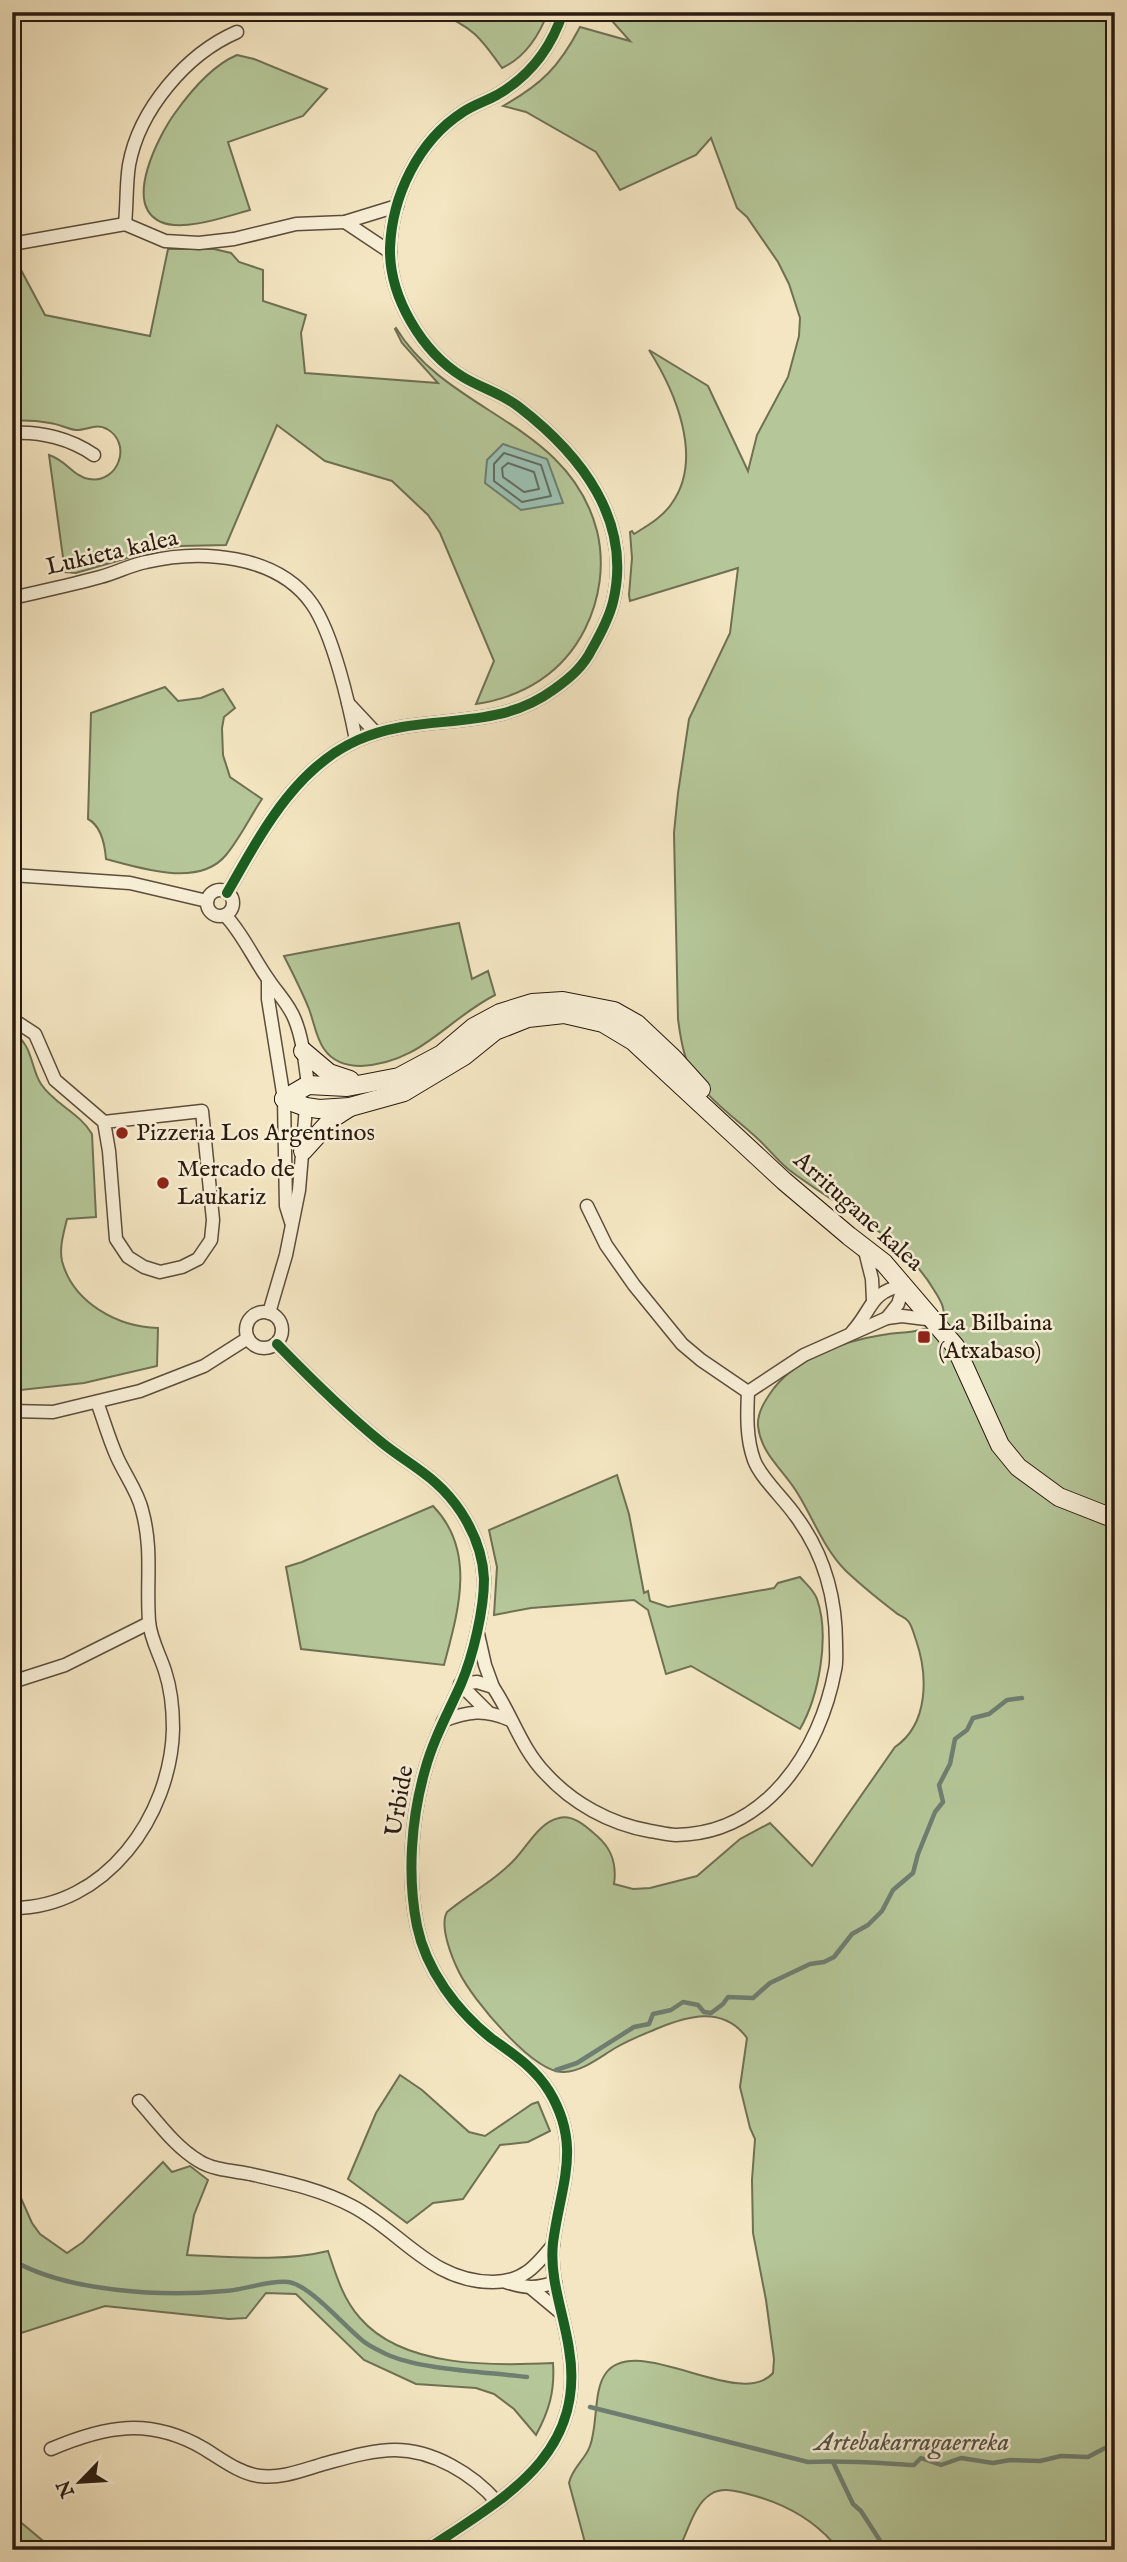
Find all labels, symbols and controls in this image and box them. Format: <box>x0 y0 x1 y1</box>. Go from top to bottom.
street label: Lukieta kalea <box>43 523 182 583</box>
place label: Pizzeria Los Argentinos <box>136 1118 375 1149</box>
marker: Pizzeria Los Argentinos <box>114 1125 130 1141</box>
street label: Arritugane kalea <box>786 1145 930 1279</box>
place label: Mercado de Laukariz <box>177 1154 295 1213</box>
marker: Mercado de Laukariz <box>155 1175 171 1191</box>
place label: La Bilbaina (Atxabaso) <box>938 1308 1053 1367</box>
marker: La Bilbaina (Atxabaso) <box>916 1329 932 1345</box>
street label: Urbide <box>379 1763 421 1839</box>
water label: Artebakarragaerreka <box>812 2426 1009 2460</box>
north arrow <box>46 2446 116 2516</box>
text: N <box>52 2475 81 2502</box>

